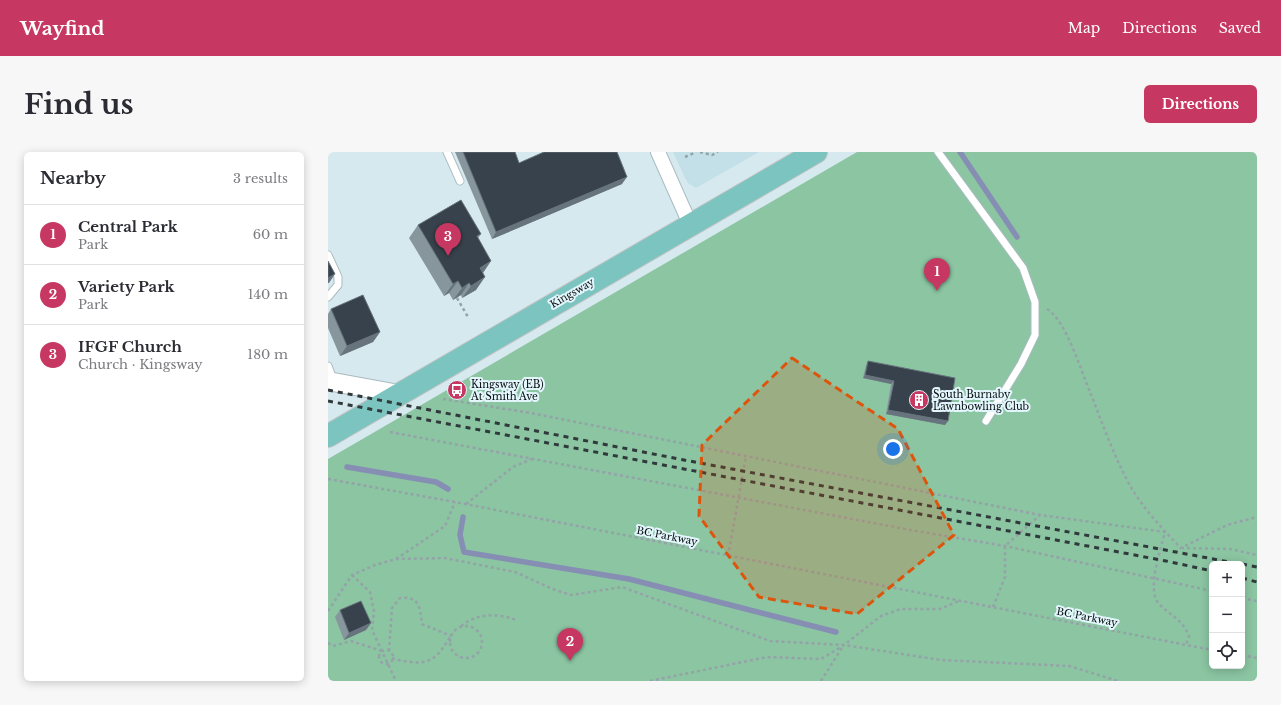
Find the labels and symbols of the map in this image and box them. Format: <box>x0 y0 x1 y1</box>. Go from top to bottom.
pin: 3 <box>435 223 461 256</box>
pin: 1 <box>924 258 950 291</box>
street label: Kingsway <box>548 275 597 311</box>
place label: Kingsway (EB) At Smith Ave <box>470 378 544 403</box>
bus stop icon: Kingsway (EB) At Smith Ave <box>446 379 468 401</box>
place label: South Burnaby Lawnbowling Club <box>933 388 1030 413</box>
building icon: South Burnaby Lawnbowling Club <box>908 389 930 411</box>
your location <box>883 439 903 459</box>
street label: BC Parkway <box>635 524 699 548</box>
street label: BC Parkway <box>1055 605 1119 629</box>
pin: 2 <box>557 628 583 661</box>

